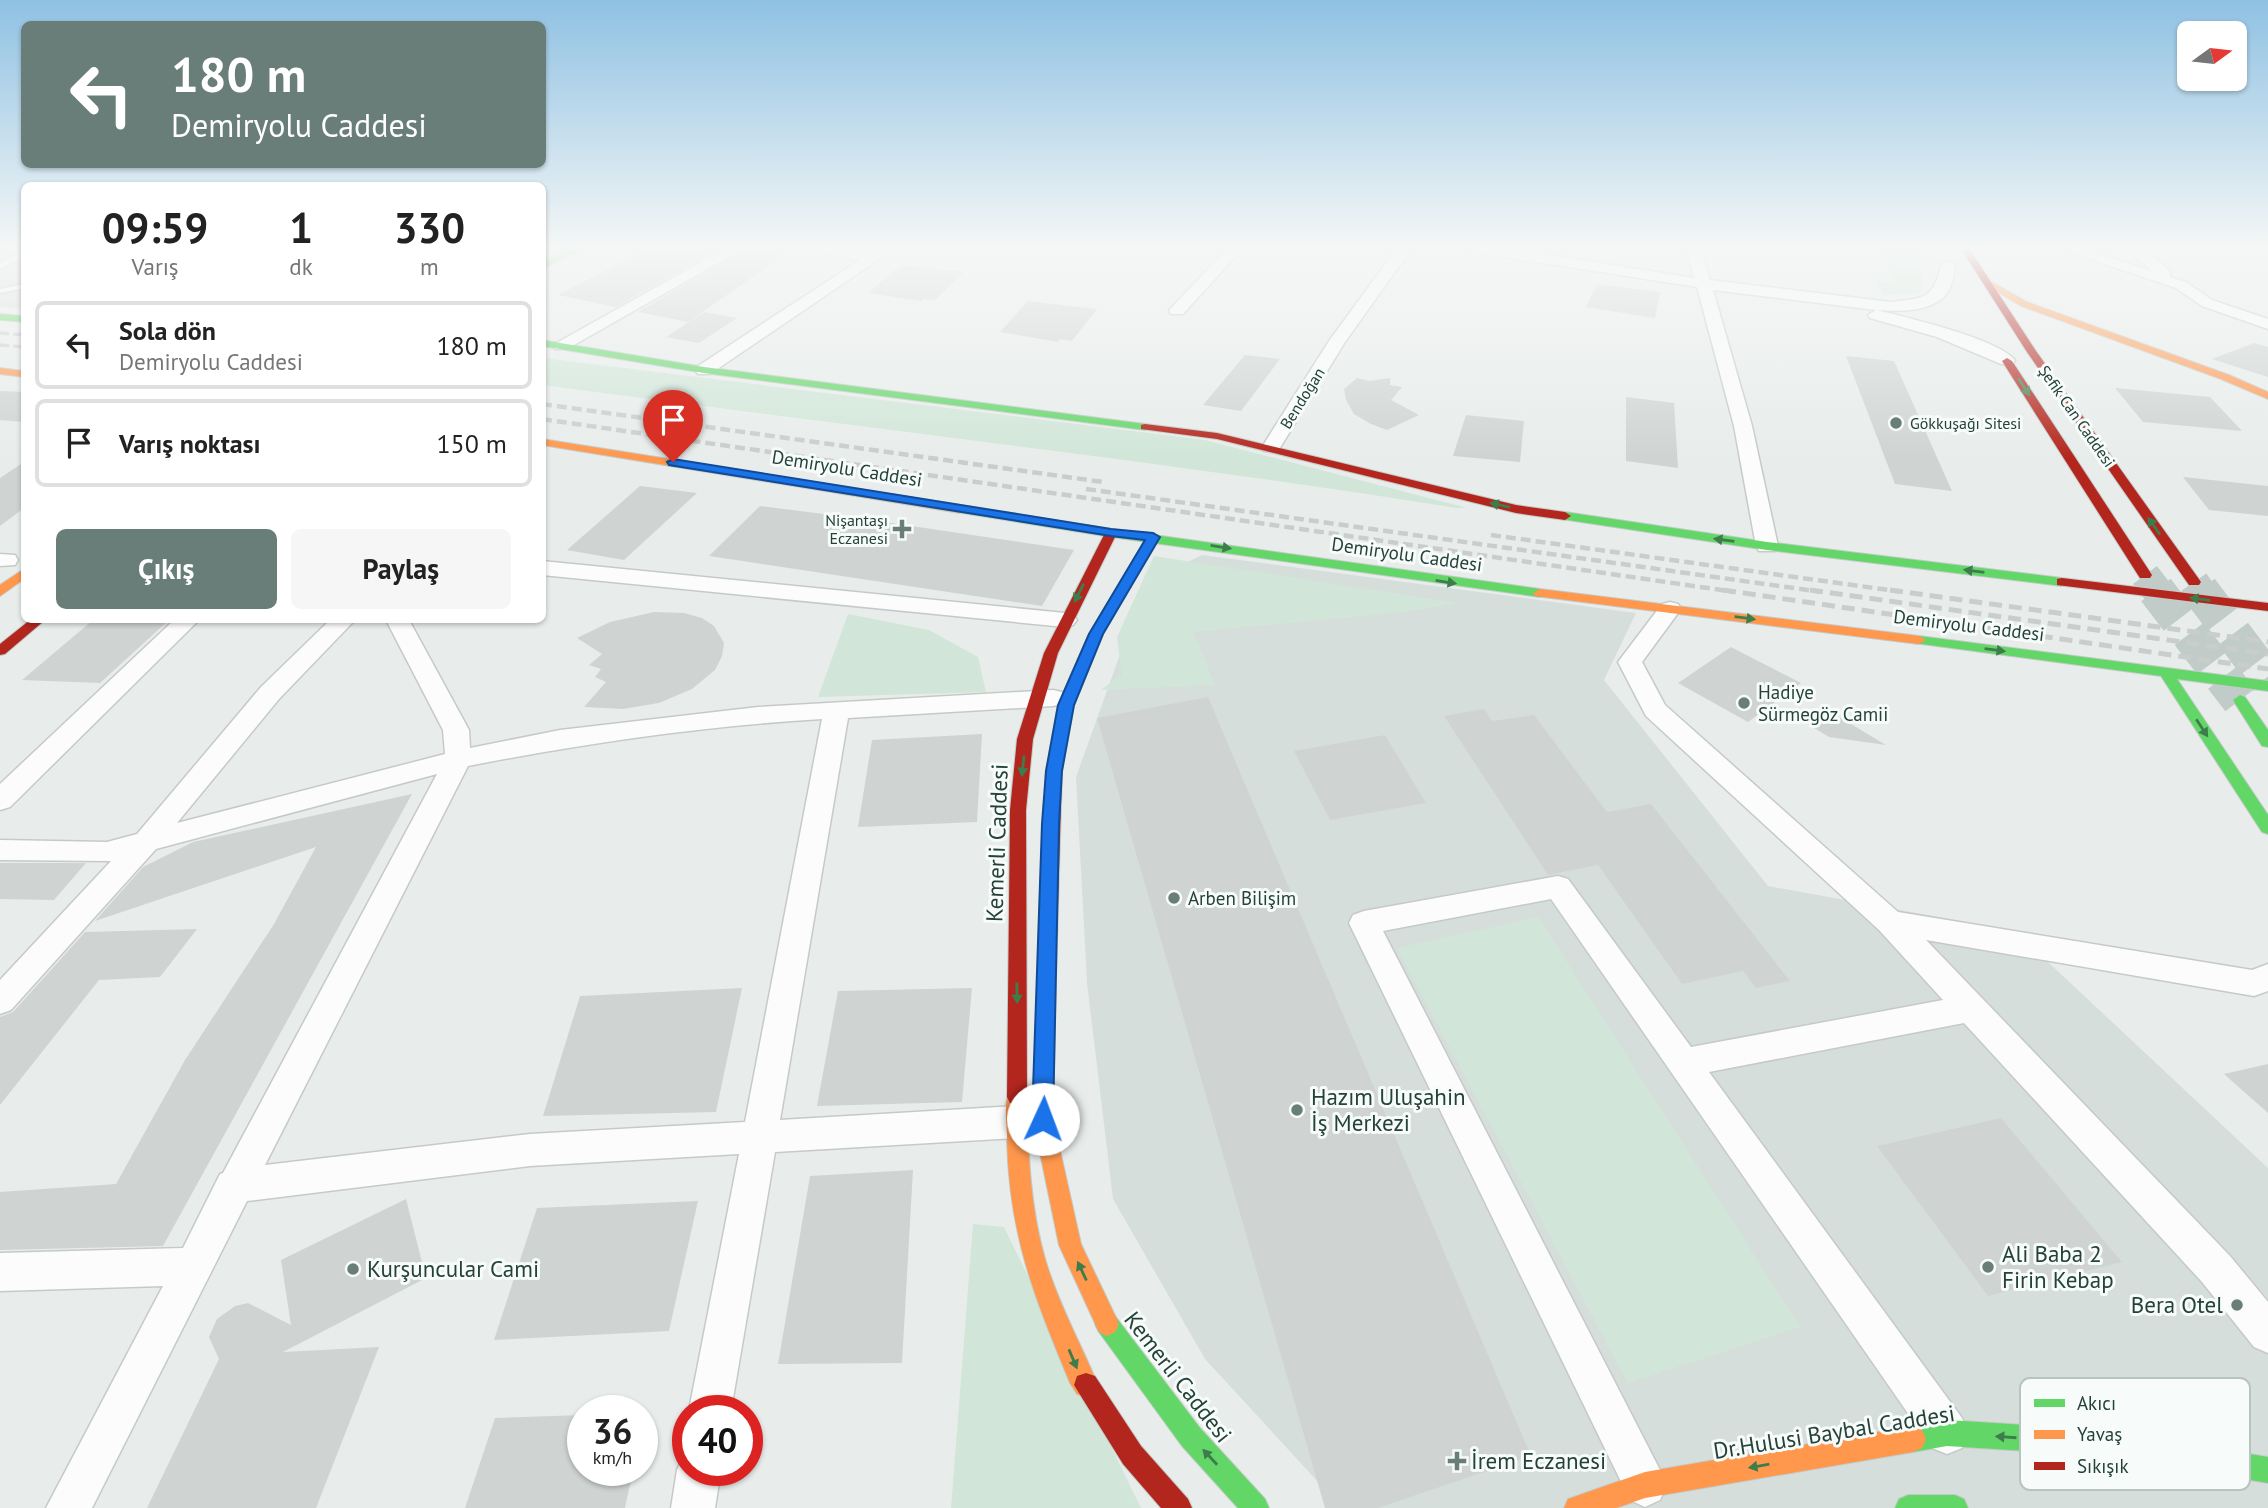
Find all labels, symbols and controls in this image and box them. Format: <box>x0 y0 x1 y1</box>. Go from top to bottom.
north arrow <box>2177 21 2247 91</box>
map controls <box>2177 21 2247 91</box>
text: 180 m <box>171 42 306 106</box>
icon: left <box>56 49 147 140</box>
text: Demiryolu Caddesi <box>171 104 427 146</box>
text: 09:59 <box>102 200 208 255</box>
text: 1 <box>289 200 313 255</box>
text: 330 <box>394 200 465 255</box>
text: Varış <box>132 252 179 281</box>
text: dk <box>289 252 313 281</box>
text: m <box>420 252 439 281</box>
text: Sola dön <box>119 314 216 347</box>
icon: left <box>60 326 98 364</box>
text: 180 m <box>436 329 507 362</box>
text: Demiryolu Caddesi <box>119 347 303 376</box>
street label: Şefik Can Caddesi <box>2034 361 2120 471</box>
street label: Bendoğan <box>1275 364 1329 432</box>
one-way arrow <box>2018 377 2031 397</box>
pin <box>643 390 703 462</box>
icon: arrive <box>654 401 692 439</box>
place label: Gökkuşağı Sitesi <box>1910 413 2021 433</box>
marker: Gökkuşağı Sitesi <box>1888 415 1904 431</box>
icon: arrive <box>60 424 98 462</box>
text: Varış noktası <box>119 427 261 460</box>
text: 150 m <box>436 427 507 460</box>
street label: Demiryolu Caddesi <box>770 444 924 492</box>
one-way arrow <box>1489 499 1511 510</box>
place label: Nişantaşı Eczanesi <box>825 510 888 548</box>
one-way arrow <box>2147 517 2161 535</box>
marker: Nişantaşı Eczanesi <box>894 521 910 537</box>
button: Çıkış <box>56 529 277 609</box>
button: Paylaş <box>291 529 511 609</box>
street label: Demiryolu Caddesi <box>1330 532 1484 576</box>
one-way arrow <box>1713 534 1735 545</box>
one-way arrow <box>1210 542 1232 553</box>
one-way arrow <box>1963 566 1985 577</box>
one-way arrow <box>1435 577 1457 588</box>
one-way arrow <box>1074 583 1085 603</box>
one-way arrow <box>2189 593 2211 604</box>
street label: Demiryolu Caddesi <box>1892 604 2046 646</box>
one-way arrow <box>1734 613 1756 624</box>
one-way arrow <box>1984 644 2006 655</box>
place label: Hadiye Sürmegöz Camii <box>1758 680 1888 726</box>
marker: Hadiye Sürmegöz Camii <box>1736 695 1752 711</box>
one-way arrow <box>2195 719 2209 737</box>
one-way arrow <box>1017 755 1028 777</box>
street label: Kemerli Caddesi <box>979 763 1014 923</box>
place label: Arben Bilişim <box>1188 886 1296 910</box>
marker: Arben Bilişim <box>1166 890 1182 906</box>
one-way arrow <box>1011 982 1023 1004</box>
position arrow <box>1006 1082 1080 1156</box>
place label: Hazım Uluşahin İş Merkezi <box>1311 1082 1466 1137</box>
marker: Hazım Uluşahin İş Merkezi <box>1289 1102 1305 1118</box>
place label: Ali Baba 2 Firin Kebap <box>2002 1239 2114 1294</box>
place label: Kurşuncular Cami <box>367 1254 539 1283</box>
marker: Ali Baba 2 Firin Kebap <box>1980 1259 1996 1275</box>
marker: Kurşuncular Cami <box>345 1261 361 1277</box>
one-way arrow <box>1077 1261 1088 1281</box>
place label: Bera Otel <box>2131 1290 2223 1319</box>
marker: Bera Otel <box>2229 1297 2245 1313</box>
street label: Kemerli Caddesi <box>1118 1305 1239 1448</box>
one-way arrow <box>1068 1348 1079 1369</box>
legend <box>2020 1378 2250 1490</box>
text: Akıcı <box>2077 1391 2116 1415</box>
speed limit sign: 40 <box>672 1395 763 1486</box>
street label: Dr.Hulusi Baybal Caddesi <box>1711 1398 1957 1465</box>
text: 36 <box>593 1408 632 1454</box>
text: Yavaş <box>2077 1422 2122 1446</box>
one-way arrow <box>1995 1431 2017 1442</box>
text: km/h <box>593 1446 632 1469</box>
place label: İrem Eczanesi <box>1471 1446 1606 1475</box>
one-way arrow <box>1203 1449 1219 1466</box>
marker: İrem Eczanesi <box>1449 1453 1465 1469</box>
text: Sıkışık <box>2077 1454 2129 1478</box>
one-way arrow <box>1748 1460 1770 1471</box>

